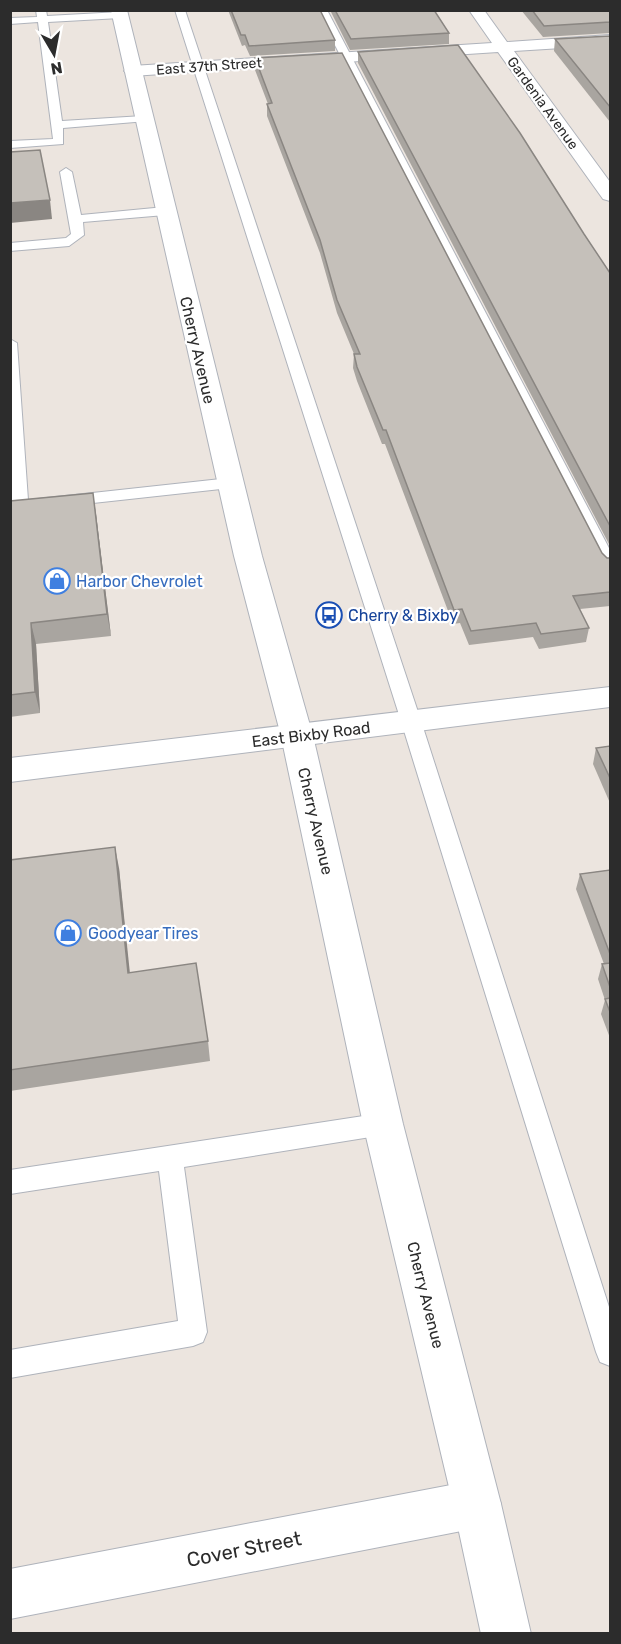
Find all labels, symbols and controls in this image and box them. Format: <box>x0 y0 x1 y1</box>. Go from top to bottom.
north arrow <box>24 24 84 84</box>
street label: East 37th Street <box>156 54 263 79</box>
street label: Gardenia Avenue <box>503 54 582 153</box>
text: N <box>49 58 64 79</box>
street label: Cherry Avenue <box>176 295 219 406</box>
shop icon: Harbor Chevrolet <box>42 566 72 596</box>
place label: Harbor Chevrolet <box>76 572 203 591</box>
bus stop icon: Cherry & Bixby <box>314 600 344 630</box>
place label: Cherry & Bixby <box>348 606 458 625</box>
street label: East Bixby Road <box>251 718 372 751</box>
street label: Cherry Avenue <box>294 766 337 877</box>
shop icon: Goodyear Tires <box>53 918 83 948</box>
place label: Goodyear Tires <box>88 924 199 943</box>
street label: Cherry Avenue <box>403 1240 448 1351</box>
street label: Cover Street <box>185 1526 303 1572</box>

